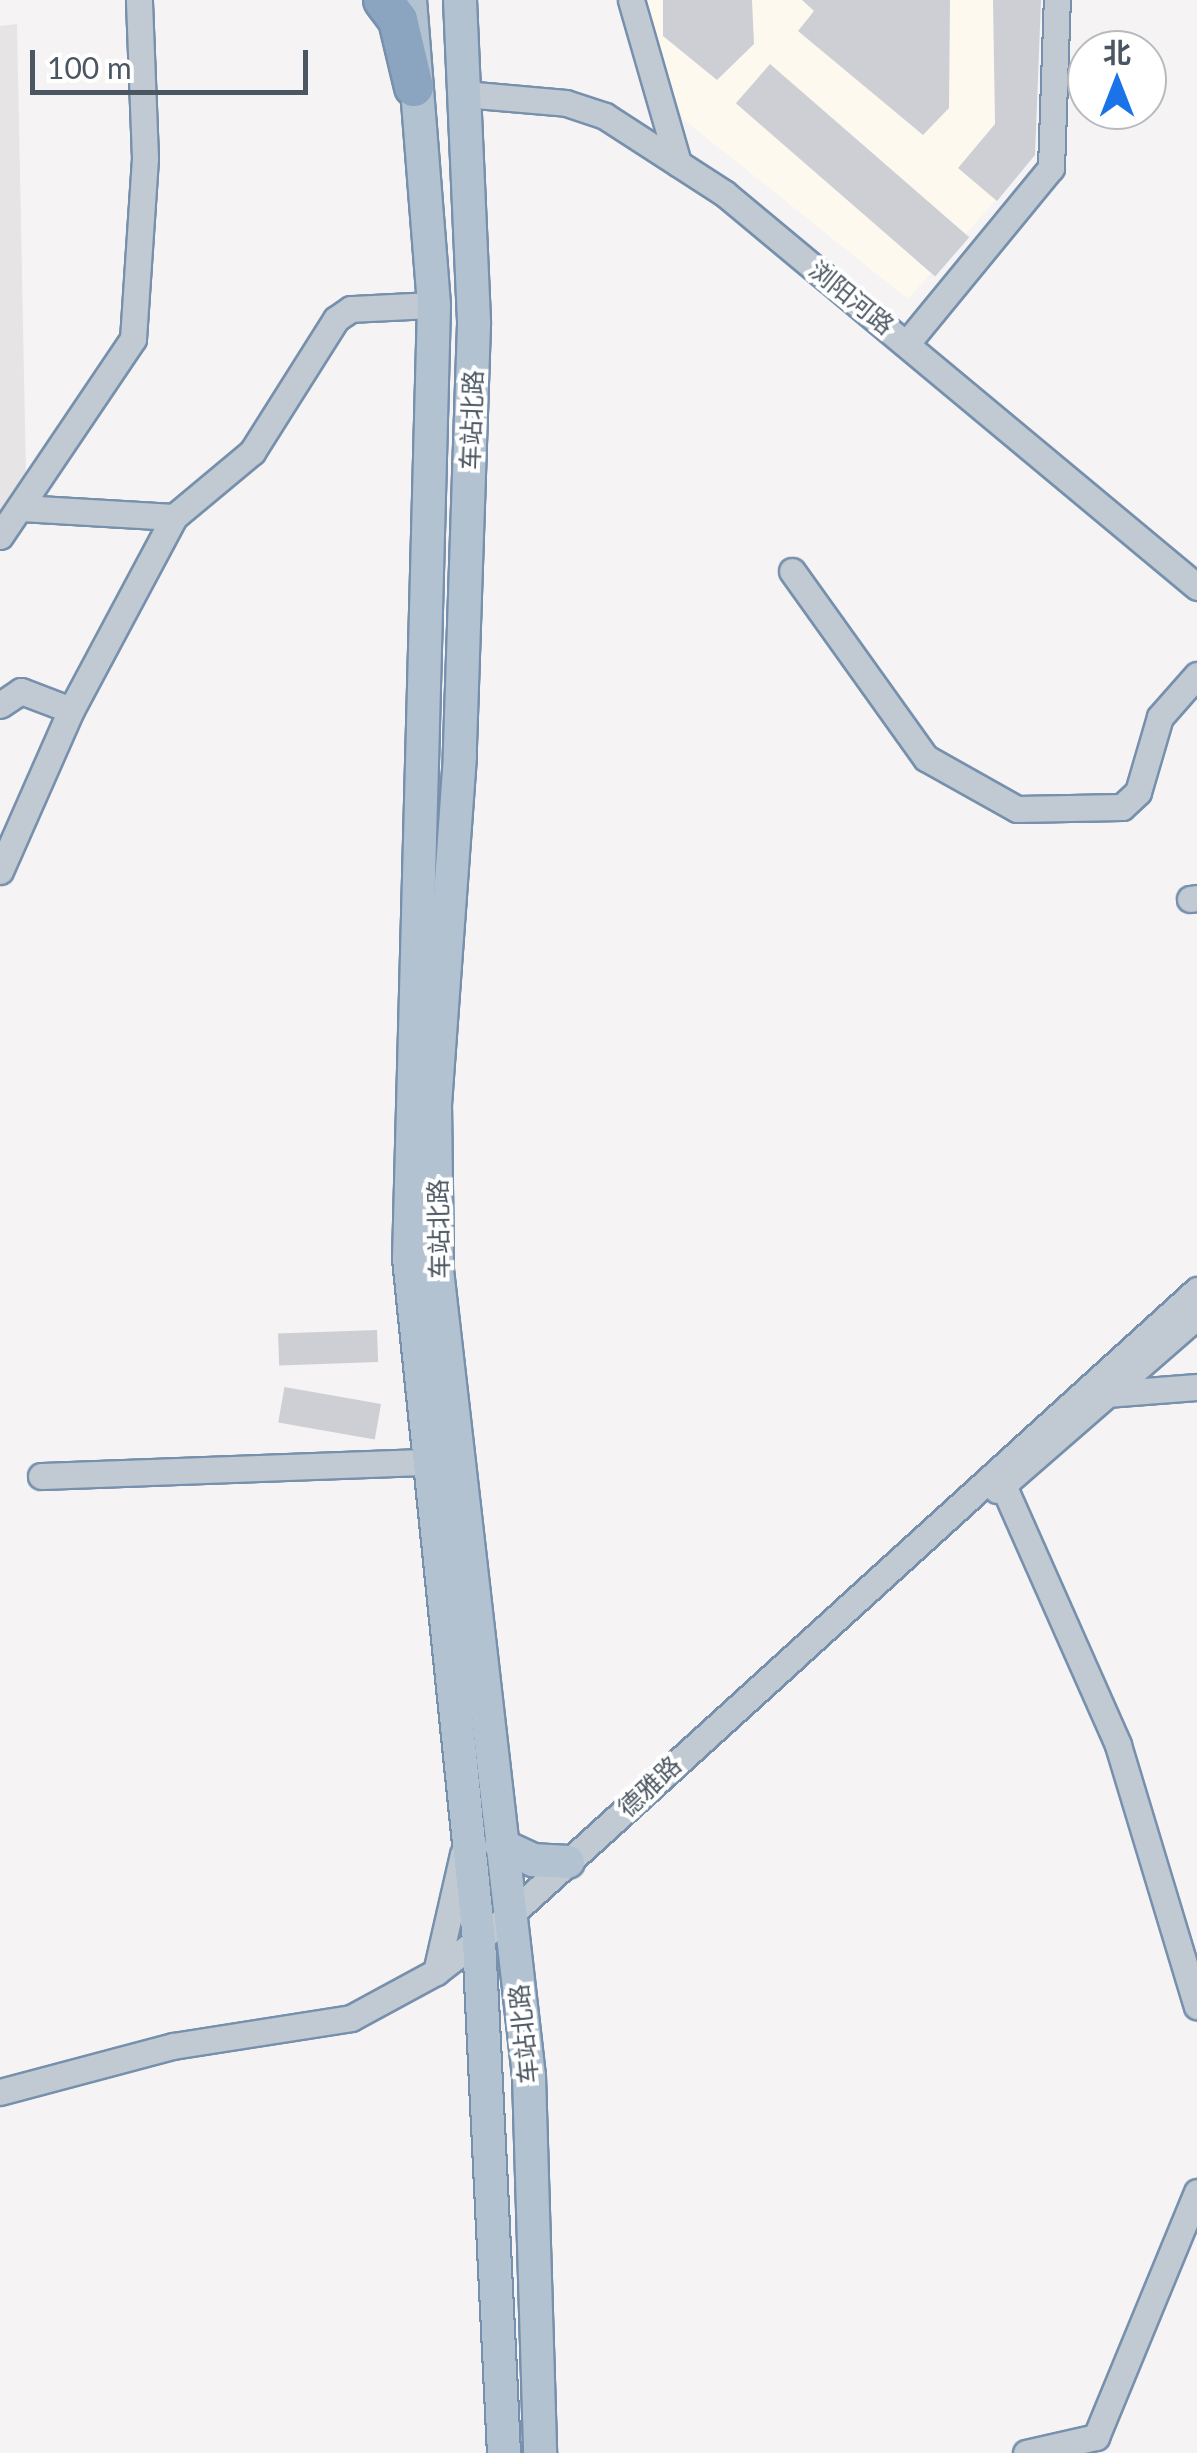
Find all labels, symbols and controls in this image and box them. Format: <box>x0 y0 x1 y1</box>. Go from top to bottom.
scale bar <box>35 30 312 92</box>
north arrow <box>1067 30 1167 130</box>
text: 北 <box>1103 35 1131 69</box>
text: 100 m <box>47 49 132 85</box>
street label: 浏阳河路 <box>804 254 900 340</box>
street label: 车站北路 <box>454 370 488 470</box>
street label: 车站北路 <box>422 1179 454 1279</box>
street label: 德雅路 <box>611 1749 687 1823</box>
street label: 车站北路 <box>503 1983 543 2085</box>

